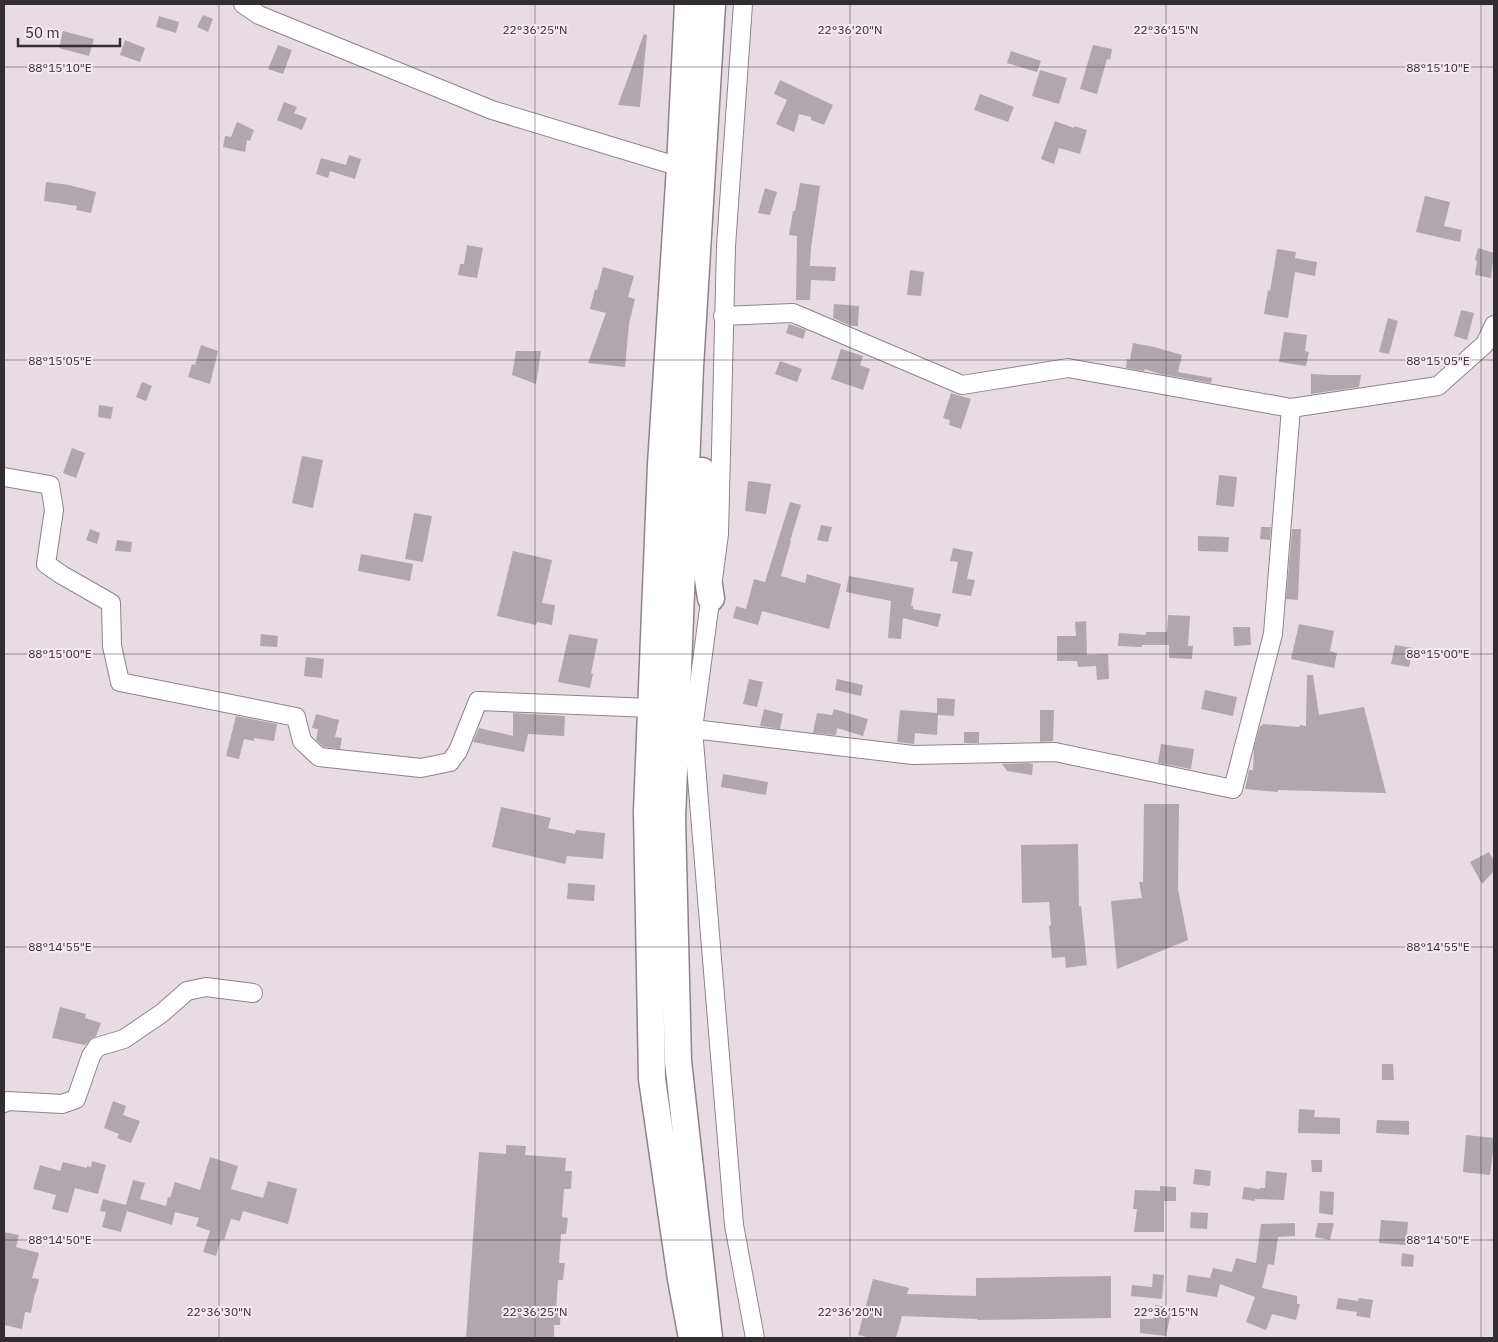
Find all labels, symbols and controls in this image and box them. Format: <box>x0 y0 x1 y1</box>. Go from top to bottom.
scale bar <box>18 15 120 47</box>
text: 22°36'25"N <box>502 22 568 37</box>
text: 22°36'20"N <box>817 22 883 37</box>
text: 22°36'15"N <box>1133 22 1199 37</box>
text: 50 m <box>25 23 60 42</box>
text: 88°15'10"E <box>28 60 92 75</box>
text: 88°15'10"E <box>1406 60 1470 75</box>
text: 88°15'05"E <box>28 353 92 368</box>
text: 88°15'05"E <box>1406 353 1470 368</box>
text: 88°15'00"E <box>28 646 92 661</box>
text: 88°15'00"E <box>1406 646 1470 661</box>
text: 88°14'55"E <box>28 939 92 954</box>
text: 88°14'55"E <box>1406 939 1470 954</box>
text: 88°14'50"E <box>28 1232 92 1247</box>
text: 88°14'50"E <box>1406 1232 1470 1247</box>
text: 22°36'30"N <box>186 1304 252 1319</box>
text: 22°36'25"N <box>502 1304 568 1319</box>
text: 22°36'20"N <box>817 1304 883 1319</box>
text: 22°36'15"N <box>1133 1304 1199 1319</box>

